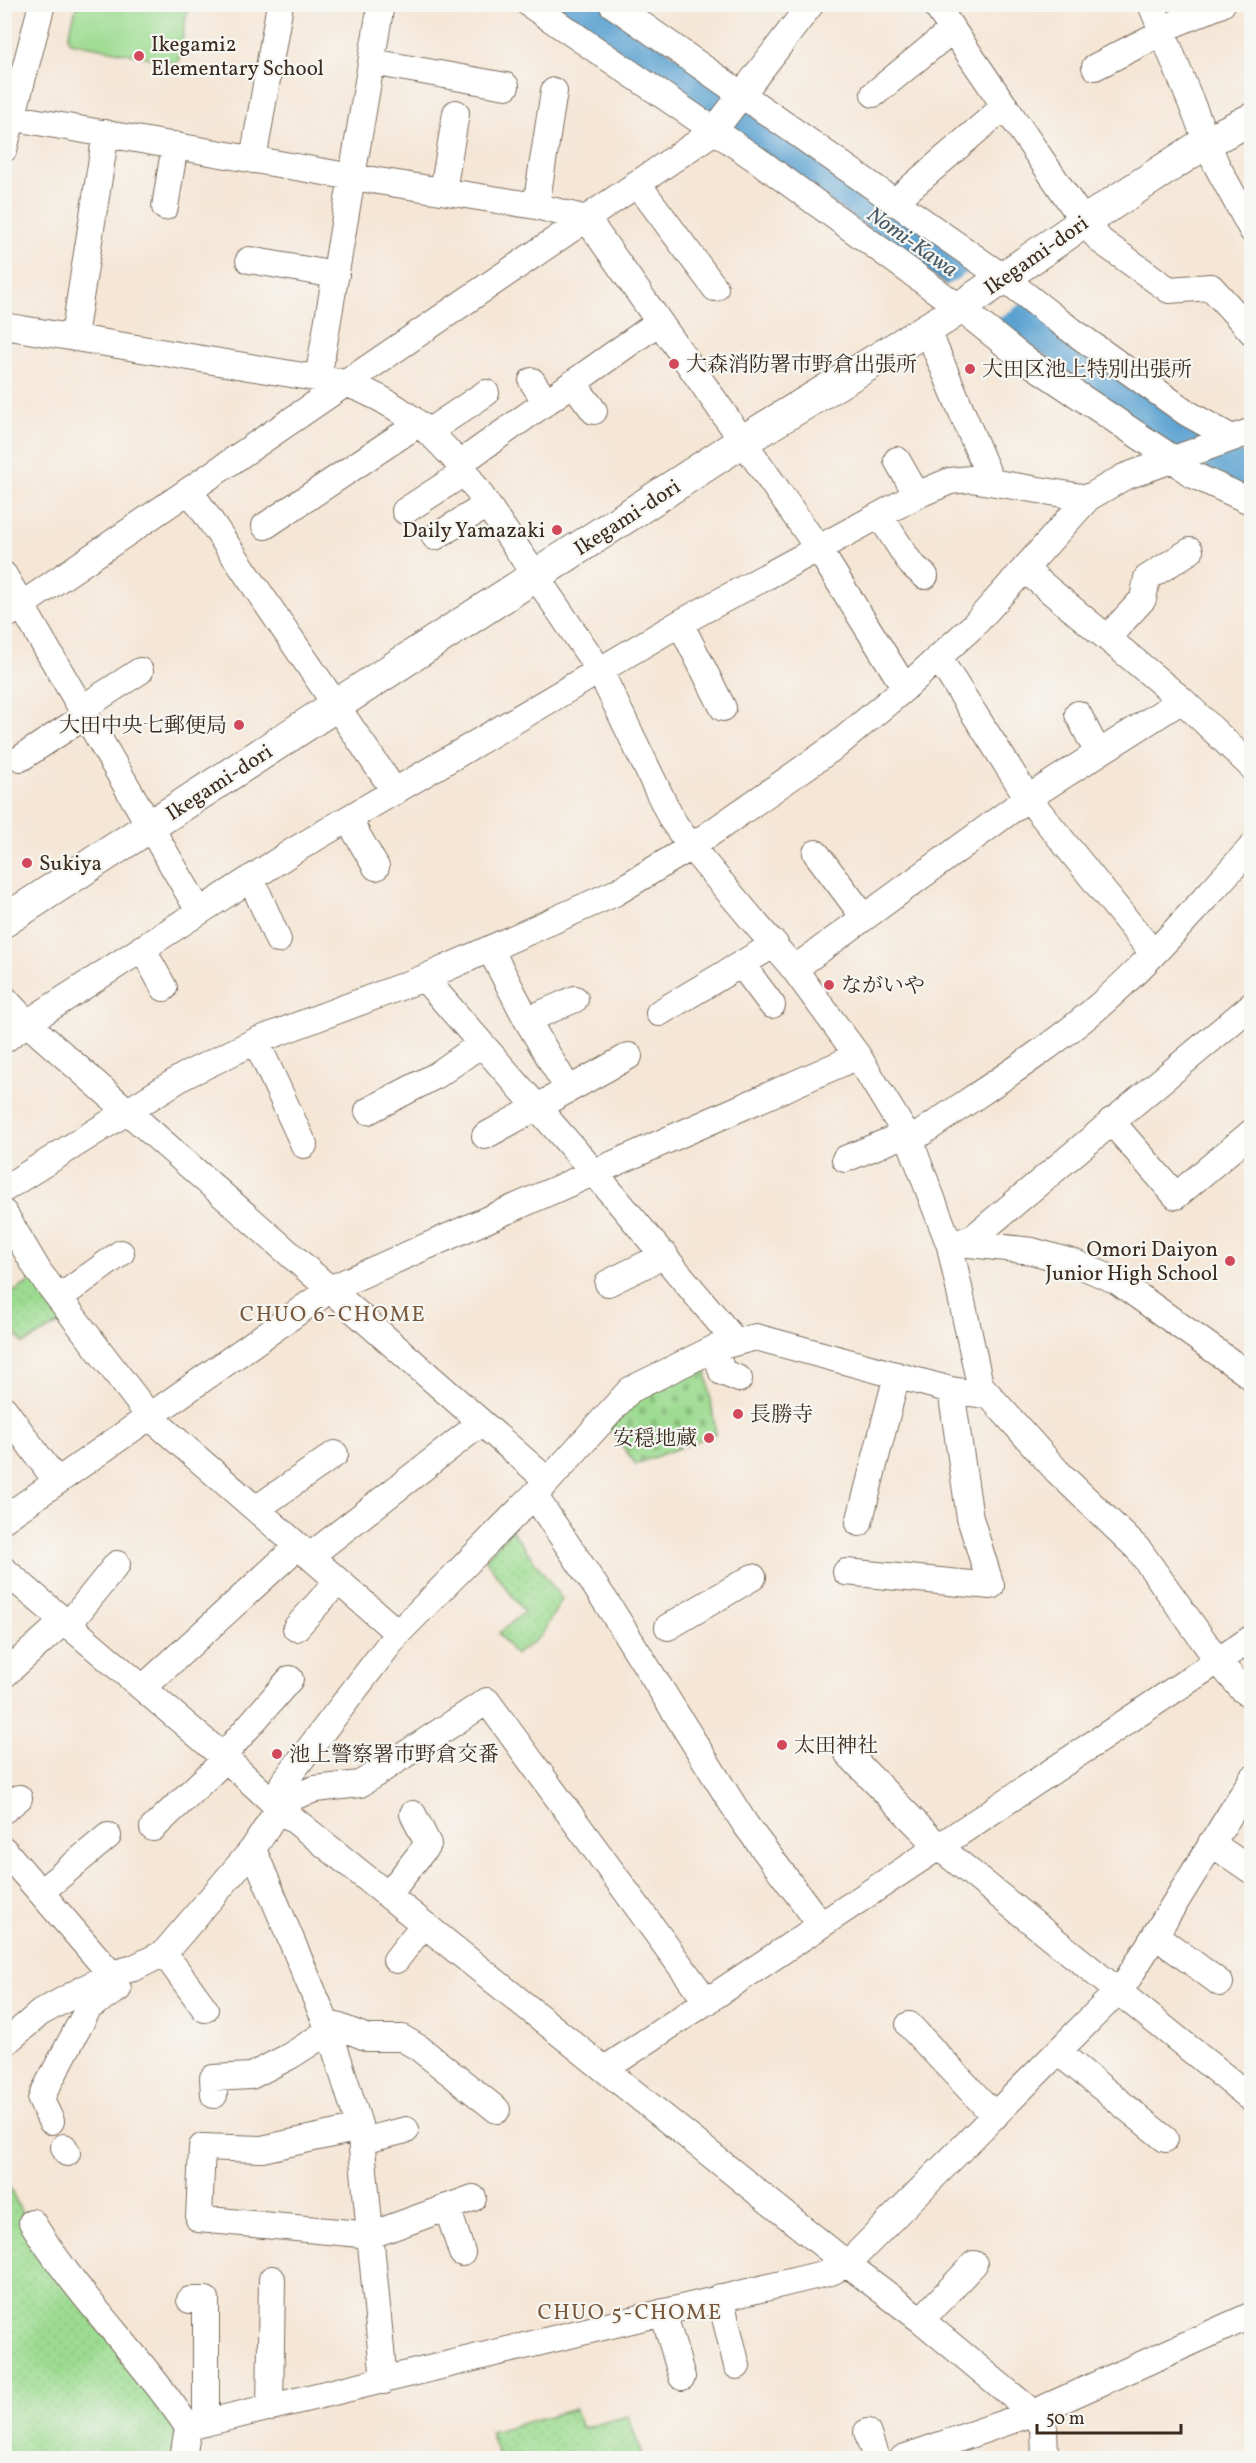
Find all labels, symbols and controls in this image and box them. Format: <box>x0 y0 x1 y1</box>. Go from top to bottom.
place label: Ikegami2 Elementary School <box>151 31 324 84</box>
marker: Ikegami2 Elementary School <box>132 49 146 63</box>
water label: Nomi-Kawa <box>860 200 963 286</box>
street label: Ikegami-dori <box>979 209 1095 303</box>
place label: 大森消防署市野倉出張所 <box>686 351 917 380</box>
place label: 大田区池上特別出張所 <box>982 356 1192 385</box>
marker: 大森消防署市野倉出張所 <box>667 357 681 371</box>
marker: 大田区池上特別出張所 <box>963 362 977 376</box>
street label: Ikegami-dori <box>569 473 687 564</box>
place label: Daily Yamazaki <box>402 517 545 546</box>
marker: Daily Yamazaki <box>550 523 564 537</box>
place label: 大田中央七郵便局 <box>59 712 227 741</box>
marker: 大田中央七郵便局 <box>232 718 246 732</box>
street label: Ikegami-dori <box>161 738 279 829</box>
place label: Sukiya <box>39 850 102 879</box>
marker: Sukiya <box>20 856 34 870</box>
place label: ながいや <box>841 972 925 1001</box>
marker: ながいや <box>822 978 836 992</box>
place label: Omori Daiyon Junior High School <box>1045 1236 1218 1289</box>
marker: Omori Daiyon Junior High School <box>1223 1254 1237 1268</box>
district label: CHUO 6-CHOME <box>240 1300 426 1331</box>
place label: 長勝寺 <box>750 1401 813 1430</box>
marker: 長勝寺 <box>731 1407 745 1421</box>
place label: 安穏地蔵 <box>613 1425 697 1454</box>
marker: 安穏地蔵 <box>702 1431 716 1445</box>
place label: 太田神社 <box>794 1732 878 1761</box>
marker: 太田神社 <box>775 1738 789 1752</box>
place label: 池上警察署市野倉交番 <box>289 1741 499 1770</box>
marker: 池上警察署市野倉交番 <box>270 1747 284 1761</box>
district label: CHUO 5-CHOME <box>537 2298 723 2329</box>
scale bar <box>1037 2397 1181 2435</box>
text: 50 m <box>1046 2407 1085 2432</box>

